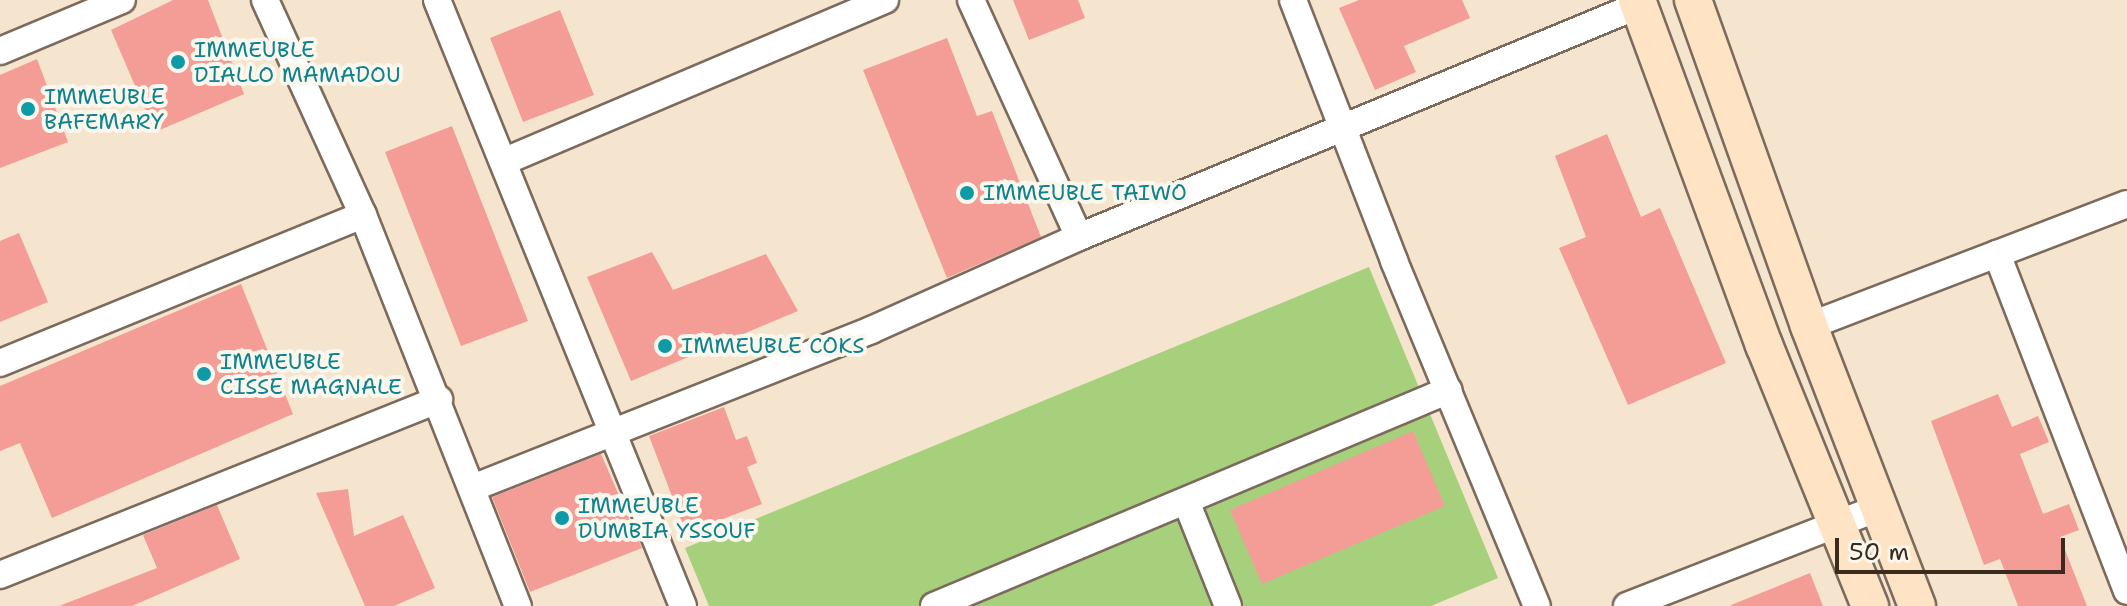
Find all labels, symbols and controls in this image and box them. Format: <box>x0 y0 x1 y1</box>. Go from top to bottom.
place label: IMMEUBLE DIALLO MAMADOU <box>194 36 401 88</box>
marker: IMMEUBLE DIALLO MAMADOU <box>169 53 187 71</box>
place label: IMMEUBLE BAFEMARY <box>44 83 165 134</box>
marker: IMMEUBLE BAFEMARY <box>19 100 37 118</box>
place label: IMMEUBLE TAIWO <box>983 180 1187 206</box>
marker: IMMEUBLE TAIWO <box>958 184 976 202</box>
place label: IMMEUBLE COKS <box>681 333 864 359</box>
marker: IMMEUBLE COKS <box>656 337 674 355</box>
place label: IMMEUBLE CISSE MAGNALE <box>220 348 402 400</box>
marker: IMMEUBLE CISSE MAGNALE <box>195 365 213 383</box>
place label: IMMEUBLE DUMBIA YSSOUF <box>578 492 756 544</box>
marker: IMMEUBLE DUMBIA YSSOUF <box>553 509 571 527</box>
scale bar <box>1839 522 2069 572</box>
text: 50 m <box>1849 536 1909 568</box>

